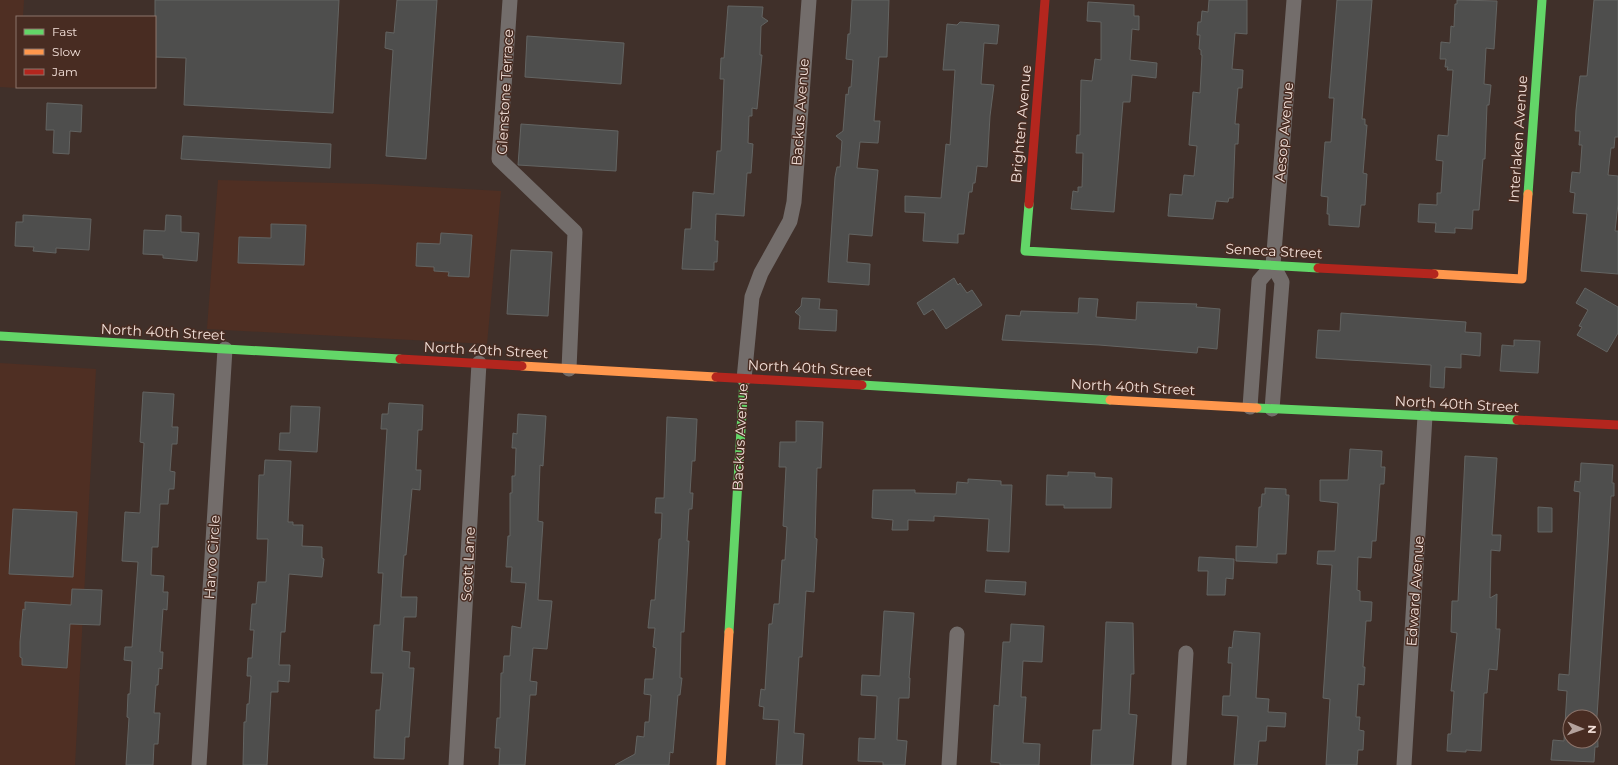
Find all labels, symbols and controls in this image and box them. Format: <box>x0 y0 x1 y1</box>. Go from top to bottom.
legend <box>16 16 156 88</box>
text: Fast <box>52 24 77 39</box>
street label: Glenstone Terrace <box>493 29 517 155</box>
text: Slow <box>52 44 81 59</box>
street label: Backus Avenue <box>787 58 813 166</box>
text: Jam <box>51 64 78 79</box>
street label: Brighten Avenue <box>1007 64 1035 184</box>
street label: Interlaken Avenue <box>1505 75 1531 203</box>
street label: Aesop Avenue <box>1271 81 1297 183</box>
street label: Seneca Street <box>1225 239 1323 263</box>
street label: North 40th Street <box>100 320 226 344</box>
street label: North 40th Street <box>423 338 549 362</box>
street label: North 40th Street <box>747 356 873 380</box>
street label: North 40th Street <box>1070 375 1196 399</box>
street label: Backus Avenue <box>728 383 752 491</box>
street label: North 40th Street <box>1394 392 1520 416</box>
street label: Harvo Circle <box>200 514 224 600</box>
street label: Scott Lane <box>457 526 479 602</box>
street label: Edward Avenue <box>1402 535 1428 647</box>
north arrow <box>1562 709 1602 749</box>
text: N <box>1585 725 1599 734</box>

